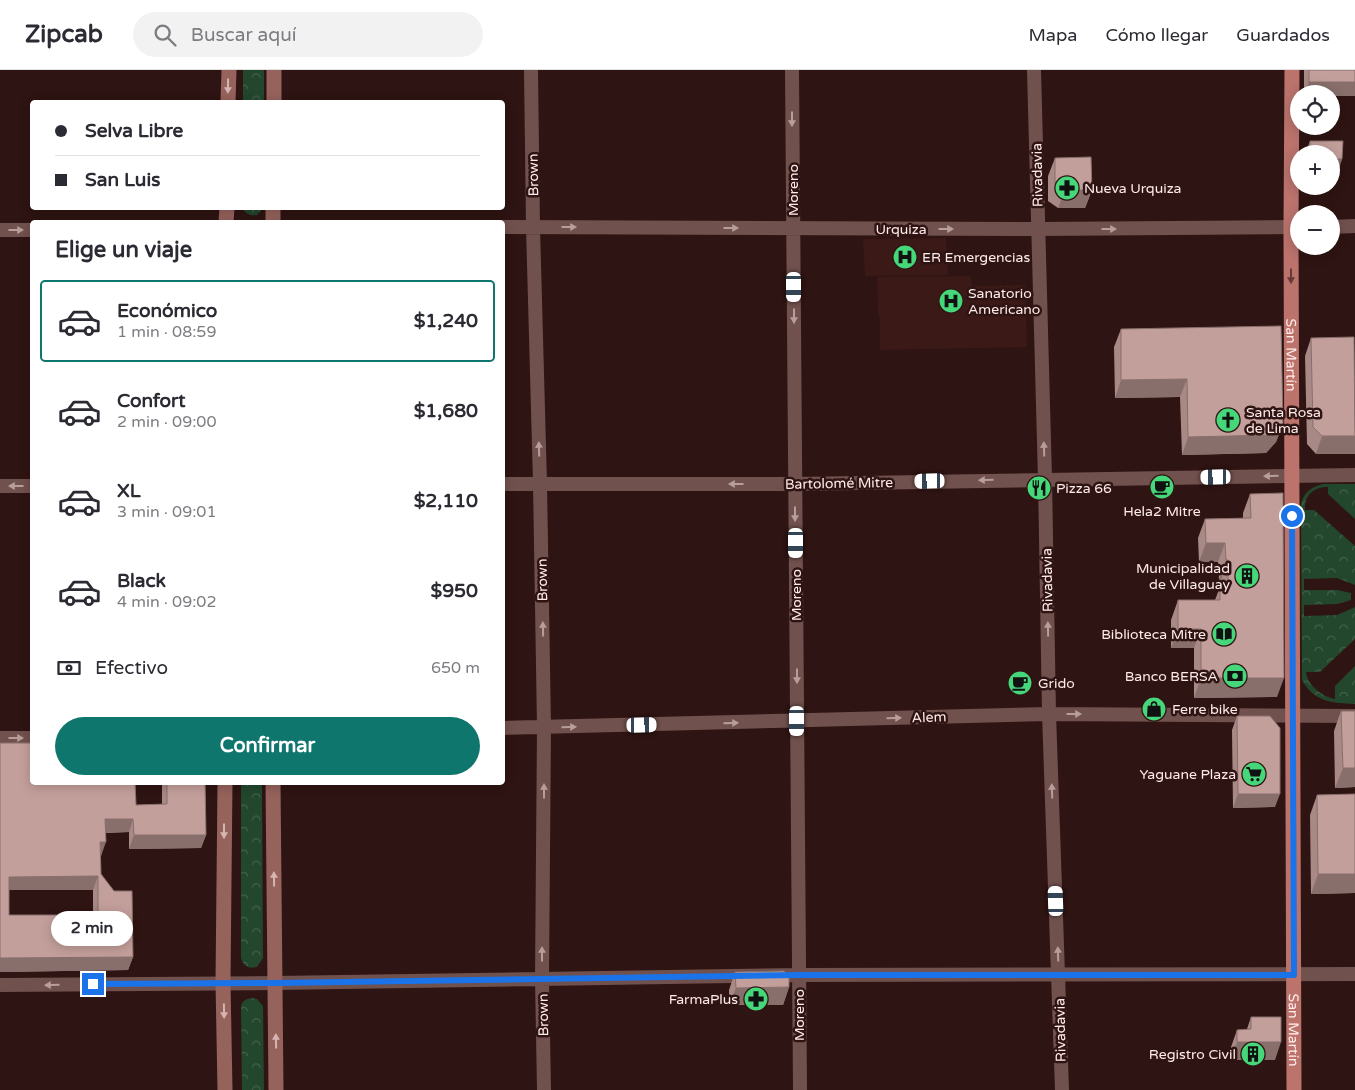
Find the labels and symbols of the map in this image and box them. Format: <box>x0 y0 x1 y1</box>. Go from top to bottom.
one-way arrow <box>224 79 232 95</box>
one-way arrow <box>788 111 796 127</box>
street label: Rivadavia <box>1028 143 1047 207</box>
street label: Brown <box>525 153 542 197</box>
street label: Moreno <box>785 164 802 216</box>
pharmacy icon: Nueva Urquiza <box>1054 175 1080 201</box>
place label: Nueva Urquiza <box>1084 180 1181 197</box>
street label: Urquiza <box>875 221 927 238</box>
one-way arrow <box>561 223 577 231</box>
one-way arrow <box>723 224 739 232</box>
one-way arrow <box>1101 224 1117 232</box>
one-way arrow <box>938 225 954 233</box>
one-way arrow <box>9 226 25 234</box>
hospital icon: ER Emergencias <box>892 244 918 270</box>
place label: ER Emergencias <box>922 249 1030 266</box>
one-way arrow <box>1287 268 1295 284</box>
car <box>786 272 801 302</box>
place label: Sanatorio Americano <box>968 285 1040 318</box>
hospital icon: Sanatorio Americano <box>938 288 964 314</box>
one-way arrow <box>790 308 798 324</box>
street label: San Martín <box>1282 319 1300 391</box>
place label: Santa Rosa de Lima <box>1246 404 1321 437</box>
church icon: Santa Rosa de Lima <box>1215 407 1241 433</box>
one-way arrow <box>535 441 543 457</box>
one-way arrow <box>1040 441 1048 457</box>
car <box>1200 469 1231 485</box>
one-way arrow <box>1263 472 1279 480</box>
car <box>914 473 945 489</box>
street label: Bartolomé Mitre <box>785 474 893 493</box>
cafe icon: Hela2 Mitre <box>1149 474 1175 500</box>
restaurant icon: Pizza 66 <box>1026 475 1052 501</box>
one-way arrow <box>978 476 994 484</box>
one-way arrow <box>728 480 744 488</box>
place label: Pizza 66 <box>1056 480 1112 497</box>
one-way arrow <box>8 482 24 490</box>
place label: Hela2 Mitre <box>1123 503 1201 520</box>
route start <box>1281 505 1303 527</box>
one-way arrow <box>791 506 799 522</box>
car <box>788 528 803 558</box>
street label: Rivadavia <box>1038 548 1057 612</box>
street label: Brown <box>534 558 551 602</box>
place label: Municipalidad de Villaguay <box>1136 560 1230 593</box>
building icon: Municipalidad de Villaguay <box>1234 563 1260 589</box>
street label: Moreno <box>788 569 805 621</box>
one-way arrow <box>539 621 547 637</box>
one-way arrow <box>1044 621 1052 637</box>
library icon: Biblioteca Mitre <box>1211 621 1237 647</box>
place label: Biblioteca Mitre <box>1101 626 1206 643</box>
bank icon: Banco BERSA <box>1222 663 1248 689</box>
one-way arrow <box>793 668 801 684</box>
place label: Banco BERSA <box>1125 668 1218 685</box>
cafe icon: Grido <box>1007 670 1033 696</box>
place label: Grido <box>1038 675 1075 692</box>
shop icon: Ferre bike <box>1141 696 1167 722</box>
place label: Ferre bike <box>1172 701 1238 718</box>
car <box>789 706 804 736</box>
street label: Alem <box>911 708 947 727</box>
one-way arrow <box>1066 710 1082 718</box>
one-way arrow <box>886 714 902 722</box>
car <box>626 717 657 733</box>
one-way arrow <box>723 718 739 726</box>
one-way arrow <box>561 722 577 730</box>
one-way arrow <box>9 734 25 742</box>
supermarket icon: Yaguane Plaza <box>1241 761 1267 787</box>
place label: Yaguane Plaza <box>1139 766 1236 783</box>
one-way arrow <box>540 783 548 799</box>
one-way arrow <box>1048 783 1056 799</box>
one-way arrow <box>220 823 228 839</box>
one-way arrow <box>270 871 278 887</box>
car <box>1047 886 1064 916</box>
callout: 2 min <box>52 912 134 946</box>
one-way arrow <box>539 946 547 962</box>
one-way arrow <box>1054 946 1062 962</box>
route end <box>82 973 104 995</box>
one-way arrow <box>44 981 60 989</box>
pharmacy icon: FarmaPlus <box>743 986 769 1012</box>
street label: Moreno <box>791 989 808 1041</box>
place label: FarmaPlus <box>669 991 738 1008</box>
street label: Brown <box>535 993 552 1037</box>
street label: San Martín <box>1285 994 1302 1066</box>
street label: Rivadavia <box>1051 998 1070 1062</box>
one-way arrow <box>220 1003 228 1019</box>
one-way arrow <box>271 1033 279 1049</box>
building icon: Registro Civil <box>1240 1041 1266 1067</box>
place label: Registro Civil <box>1149 1046 1236 1063</box>

